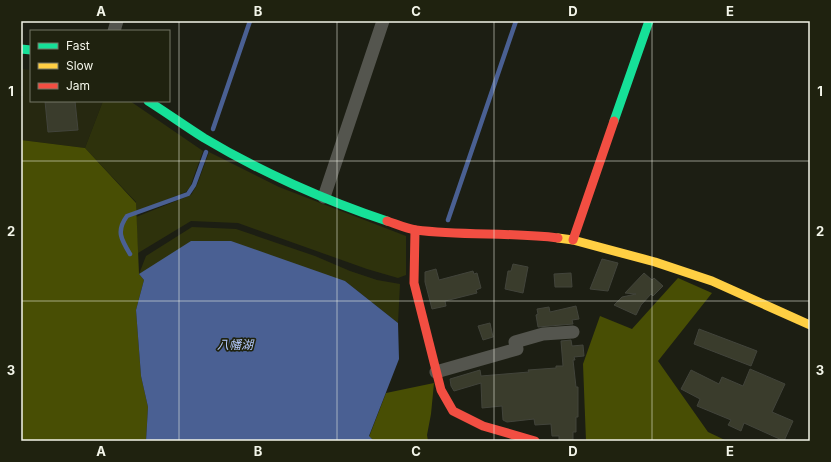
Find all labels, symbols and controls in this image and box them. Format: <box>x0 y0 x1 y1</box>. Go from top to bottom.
text: A <box>96 3 106 19</box>
text: B <box>254 3 263 19</box>
text: C <box>411 3 421 19</box>
text: D <box>568 3 578 19</box>
text: E <box>726 3 734 19</box>
legend <box>30 30 170 102</box>
text: Fast <box>66 38 90 53</box>
text: Slow <box>66 58 94 73</box>
text: Jam <box>66 78 90 93</box>
text: 1 <box>8 83 14 99</box>
text: 1 <box>817 83 823 99</box>
text: 2 <box>7 223 15 239</box>
text: 2 <box>816 223 824 239</box>
water label: 八幡湖 <box>217 337 255 352</box>
text: 3 <box>7 362 15 378</box>
text: 3 <box>816 362 824 378</box>
text: A <box>96 443 106 459</box>
text: B <box>254 443 263 459</box>
text: C <box>411 443 421 459</box>
text: D <box>568 443 578 459</box>
text: E <box>726 443 734 459</box>

